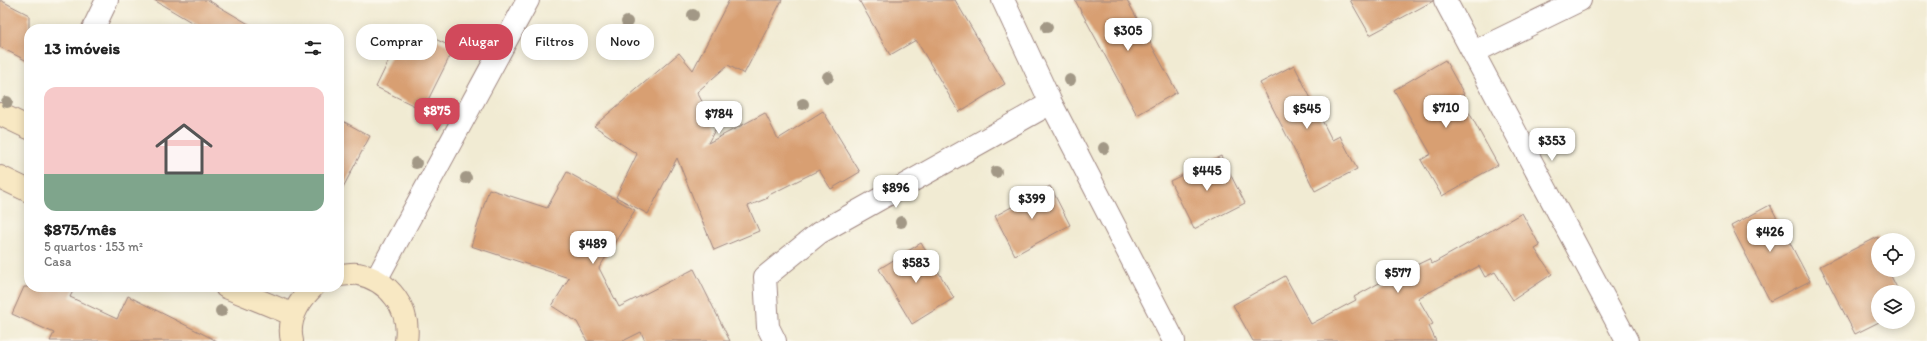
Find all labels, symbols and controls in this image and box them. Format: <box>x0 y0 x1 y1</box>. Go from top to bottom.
pin: $305 <box>1104 18 1152 52</box>
text: $305 <box>1114 23 1142 38</box>
chip: Comprar <box>356 24 437 60</box>
chip: Alugar <box>445 24 513 60</box>
chip: Filtros <box>521 24 588 60</box>
chip: Novo <box>596 24 654 60</box>
icon: filters <box>302 37 324 59</box>
text: 13 imóveis <box>44 38 120 58</box>
pin: $710 <box>1422 95 1470 129</box>
pin: $545 <box>1283 96 1331 130</box>
pin: $875 <box>413 98 461 132</box>
text: $710 <box>1432 100 1460 115</box>
pin: $784 <box>695 101 743 135</box>
text: $545 <box>1293 101 1321 116</box>
text: $875 <box>424 103 451 118</box>
text: $784 <box>705 106 733 121</box>
icon: home <box>148 113 220 185</box>
pin: $353 <box>1528 128 1576 162</box>
text: $353 <box>1538 133 1566 148</box>
pin: $445 <box>1183 158 1231 192</box>
text: $445 <box>1192 163 1222 178</box>
pin: $896 <box>872 175 920 209</box>
text: $896 <box>882 180 910 195</box>
pin: $399 <box>1008 186 1056 220</box>
text: $399 <box>1018 191 1046 206</box>
text: $875/mês <box>44 219 116 239</box>
pin: $426 <box>1746 219 1794 253</box>
text: $426 <box>1756 224 1784 239</box>
pin: $489 <box>569 231 617 265</box>
map controls <box>1871 233 1915 329</box>
button: locate <box>1871 233 1915 277</box>
text: $489 <box>579 236 607 251</box>
text: 5 quartos · 153 m² <box>44 239 143 254</box>
pin: $583 <box>892 250 940 284</box>
text: Casa <box>44 254 71 269</box>
text: $583 <box>902 255 930 270</box>
pin: $577 <box>1374 260 1422 294</box>
text: $577 <box>1385 265 1411 280</box>
button: layers <box>1871 285 1915 329</box>

